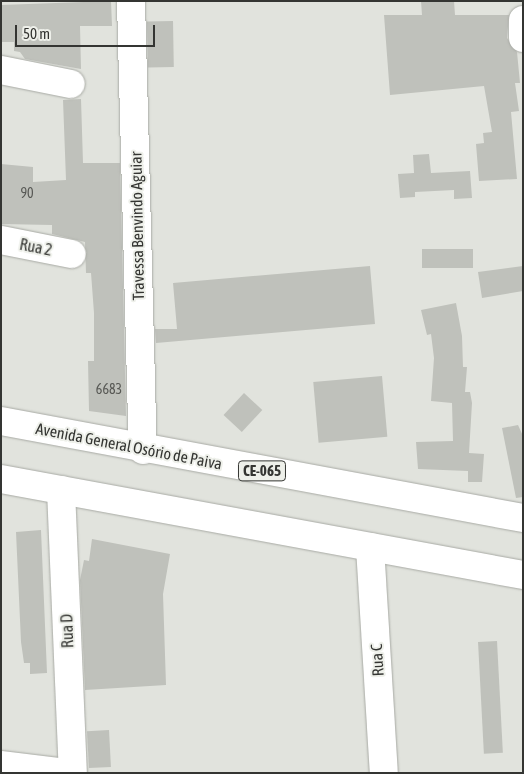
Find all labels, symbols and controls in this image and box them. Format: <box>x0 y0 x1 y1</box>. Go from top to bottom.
scale bar <box>18 15 158 47</box>
text: 50 m <box>23 25 50 42</box>
street label: Travessa Benvindo Aguiar <box>126 151 148 301</box>
house number: 90 <box>20 185 34 201</box>
street label: Rua 2 <box>18 234 54 260</box>
house number: 6683 <box>96 381 122 397</box>
street label: Avenida General Osório de Paiva <box>34 419 224 473</box>
road number: CE-065 <box>237 458 287 484</box>
street label: Rua D <box>57 614 77 648</box>
street label: Rua C <box>367 643 387 677</box>

